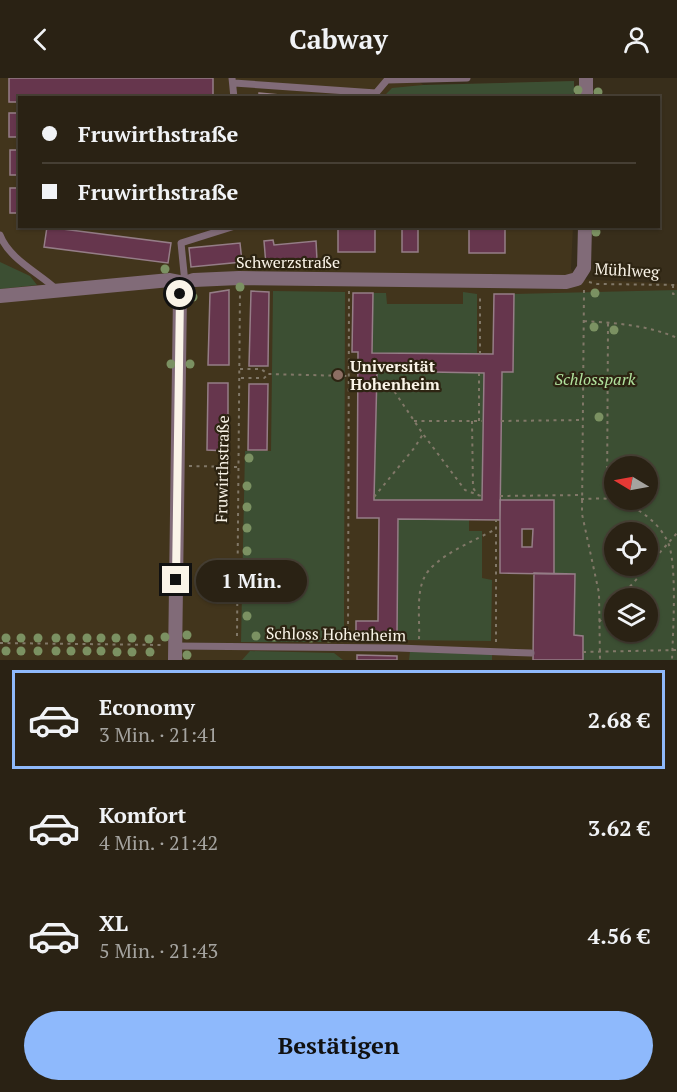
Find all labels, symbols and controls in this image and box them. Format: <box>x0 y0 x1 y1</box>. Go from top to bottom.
text: Cabway <box>289 21 388 57</box>
icon: back <box>24 23 57 56</box>
icon: person <box>620 23 653 56</box>
text: Fruwirthstraße <box>78 119 238 148</box>
text: Fruwirthstraße <box>78 177 238 206</box>
street label: Schwerzstraße <box>236 251 340 273</box>
street label: Mühlweg <box>594 257 661 283</box>
route start <box>166 280 193 307</box>
place label: Universität Hohenheim <box>350 355 440 395</box>
marker: Universität Hohenheim <box>331 368 345 382</box>
park label: Schlosspark <box>554 368 636 390</box>
street label: Fruwirthstraße <box>210 415 234 523</box>
north arrow <box>604 456 658 510</box>
map controls <box>604 456 658 642</box>
button: locate <box>604 522 658 576</box>
callout: 1 Min. <box>197 559 308 601</box>
route end <box>162 566 189 593</box>
text: 1 Min. <box>221 567 282 594</box>
button: layers <box>604 588 658 642</box>
street label: Schloss Hohenheim <box>266 622 407 646</box>
text: Economy <box>99 692 195 721</box>
icon: car <box>27 693 81 747</box>
text: 2.68 € <box>588 705 650 734</box>
text: 3 Min. · 21:41 <box>99 721 218 748</box>
text: Komfort <box>99 800 186 829</box>
icon: car <box>27 801 81 855</box>
text: 3.62 € <box>588 813 650 842</box>
text: 4 Min. · 21:42 <box>99 829 218 856</box>
text: XL <box>99 908 128 937</box>
icon: car <box>27 909 81 963</box>
text: 4.56 € <box>588 921 650 950</box>
text: 5 Min. · 21:43 <box>99 937 218 964</box>
button: Bestätigen <box>24 1011 653 1080</box>

